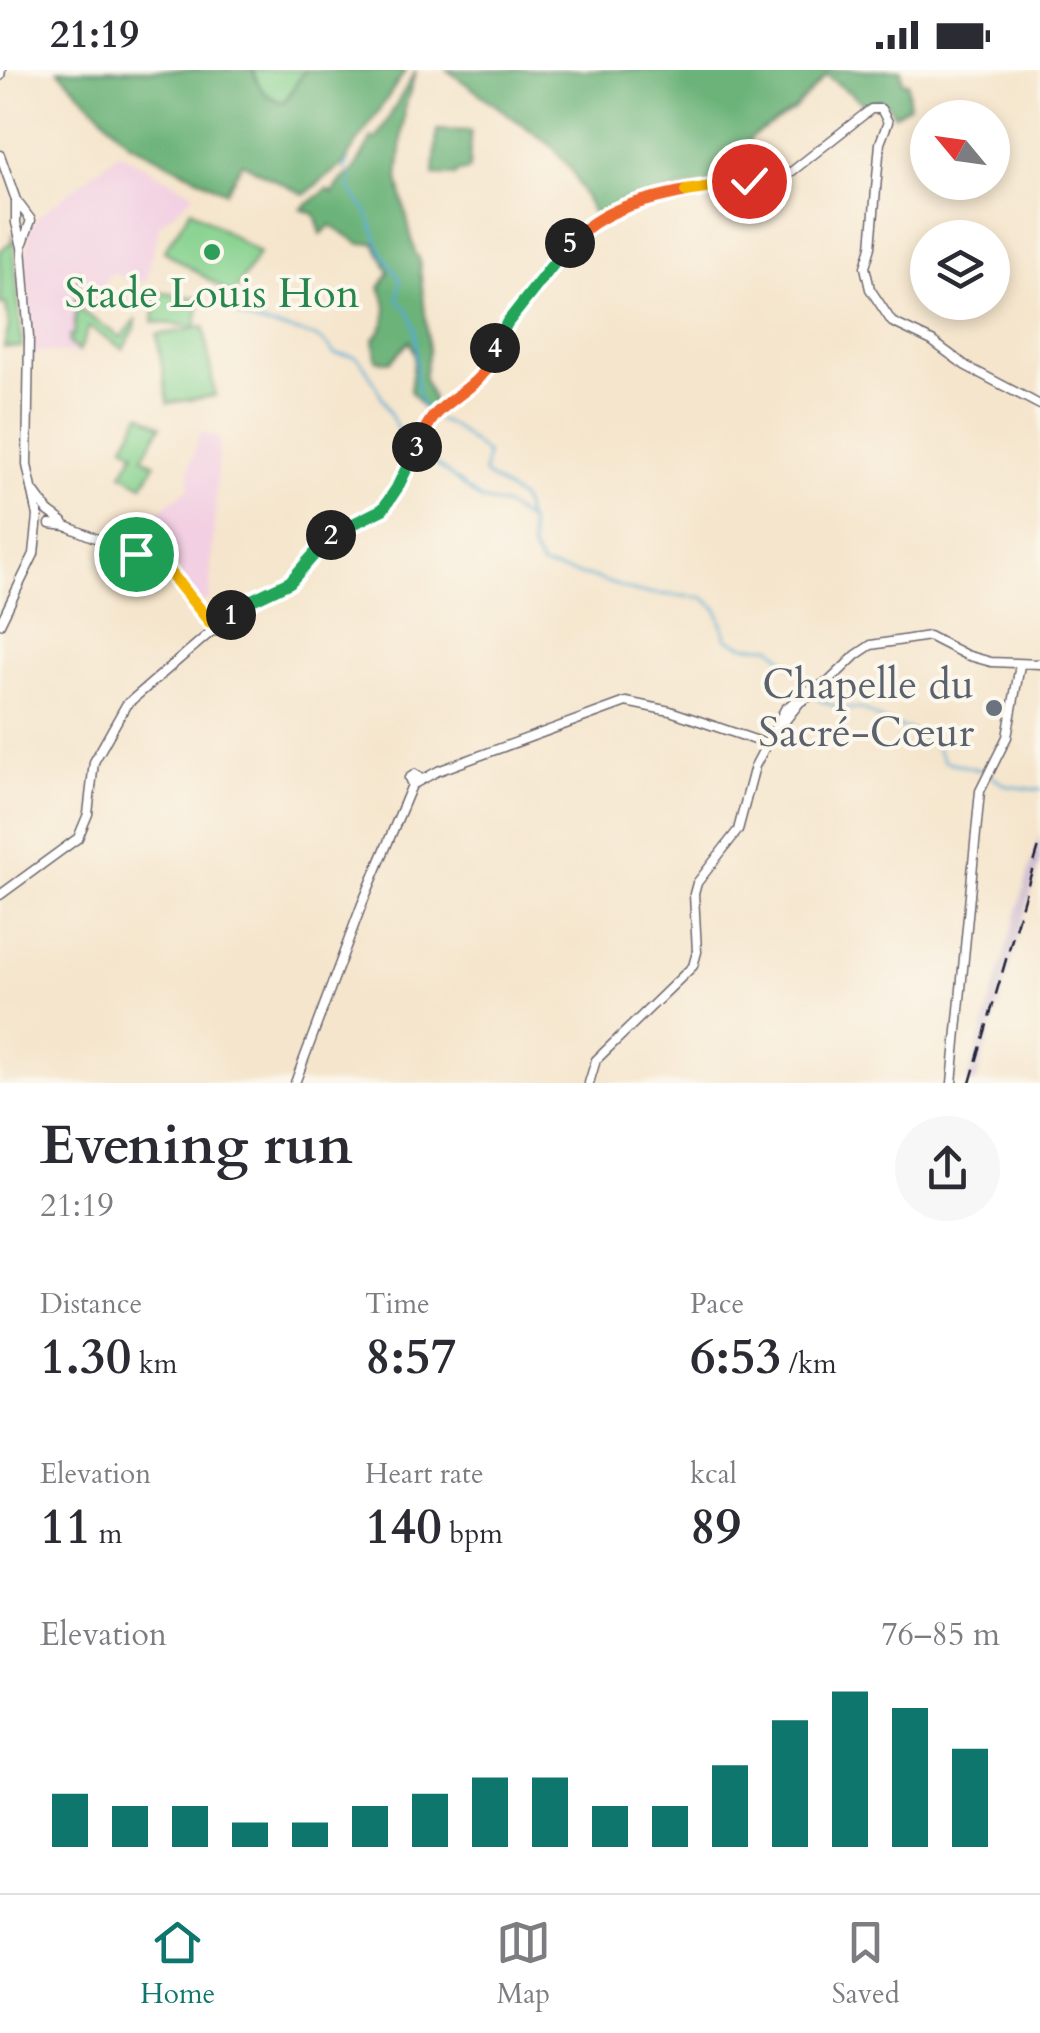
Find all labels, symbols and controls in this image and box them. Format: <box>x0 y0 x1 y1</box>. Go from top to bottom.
text: 21:19 <box>50 9 139 61</box>
north arrow <box>910 100 1010 200</box>
map controls <box>910 100 1010 320</box>
pin <box>707 139 792 224</box>
icon: check <box>722 154 777 209</box>
pin: 5 <box>545 218 595 268</box>
button: layers <box>910 220 1010 320</box>
text: 5 <box>563 224 577 262</box>
marker: Stade Louis Hon <box>201 241 223 263</box>
place label: Stade Louis Hon <box>64 265 360 322</box>
pin: 4 <box>470 323 520 373</box>
text: 4 <box>488 329 502 367</box>
pin: 3 <box>392 422 442 472</box>
text: 3 <box>410 428 424 466</box>
pin: 2 <box>306 510 356 560</box>
pin <box>94 512 179 597</box>
text: 2 <box>324 516 338 554</box>
icon: arrive <box>109 527 164 582</box>
pin: 1 <box>206 590 256 640</box>
text: 1 <box>224 596 238 634</box>
place label: Chapelle du Sacré-Cœur <box>758 656 975 761</box>
marker: Chapelle du Sacré-Cœur <box>983 697 1005 719</box>
text: Evening run <box>40 1109 353 1183</box>
button: share <box>895 1116 1000 1221</box>
text: 21:19 <box>40 1184 114 1228</box>
text: Distance <box>40 1285 142 1323</box>
text: Time <box>365 1285 430 1323</box>
text: Pace <box>690 1285 744 1323</box>
text: 1.30 <box>40 1323 131 1391</box>
text: 8:57 <box>365 1323 456 1391</box>
text: 6:53 <box>690 1323 781 1391</box>
text: km <box>131 1345 178 1383</box>
text: /km <box>781 1345 837 1383</box>
text: Elevation <box>40 1455 151 1493</box>
text: Heart rate <box>365 1455 484 1493</box>
text: kcal <box>690 1455 737 1493</box>
text: 11 <box>40 1493 91 1561</box>
text: 140 <box>365 1493 442 1561</box>
text: 89 <box>690 1493 741 1561</box>
text: m <box>91 1515 122 1553</box>
text: bpm <box>442 1515 503 1553</box>
text: Elevation <box>40 1613 167 1657</box>
text: 76–85 m <box>881 1613 1000 1657</box>
tab: Home <box>140 1915 215 2013</box>
tab: Map <box>496 1915 551 2013</box>
tab: Saved <box>832 1915 900 2013</box>

